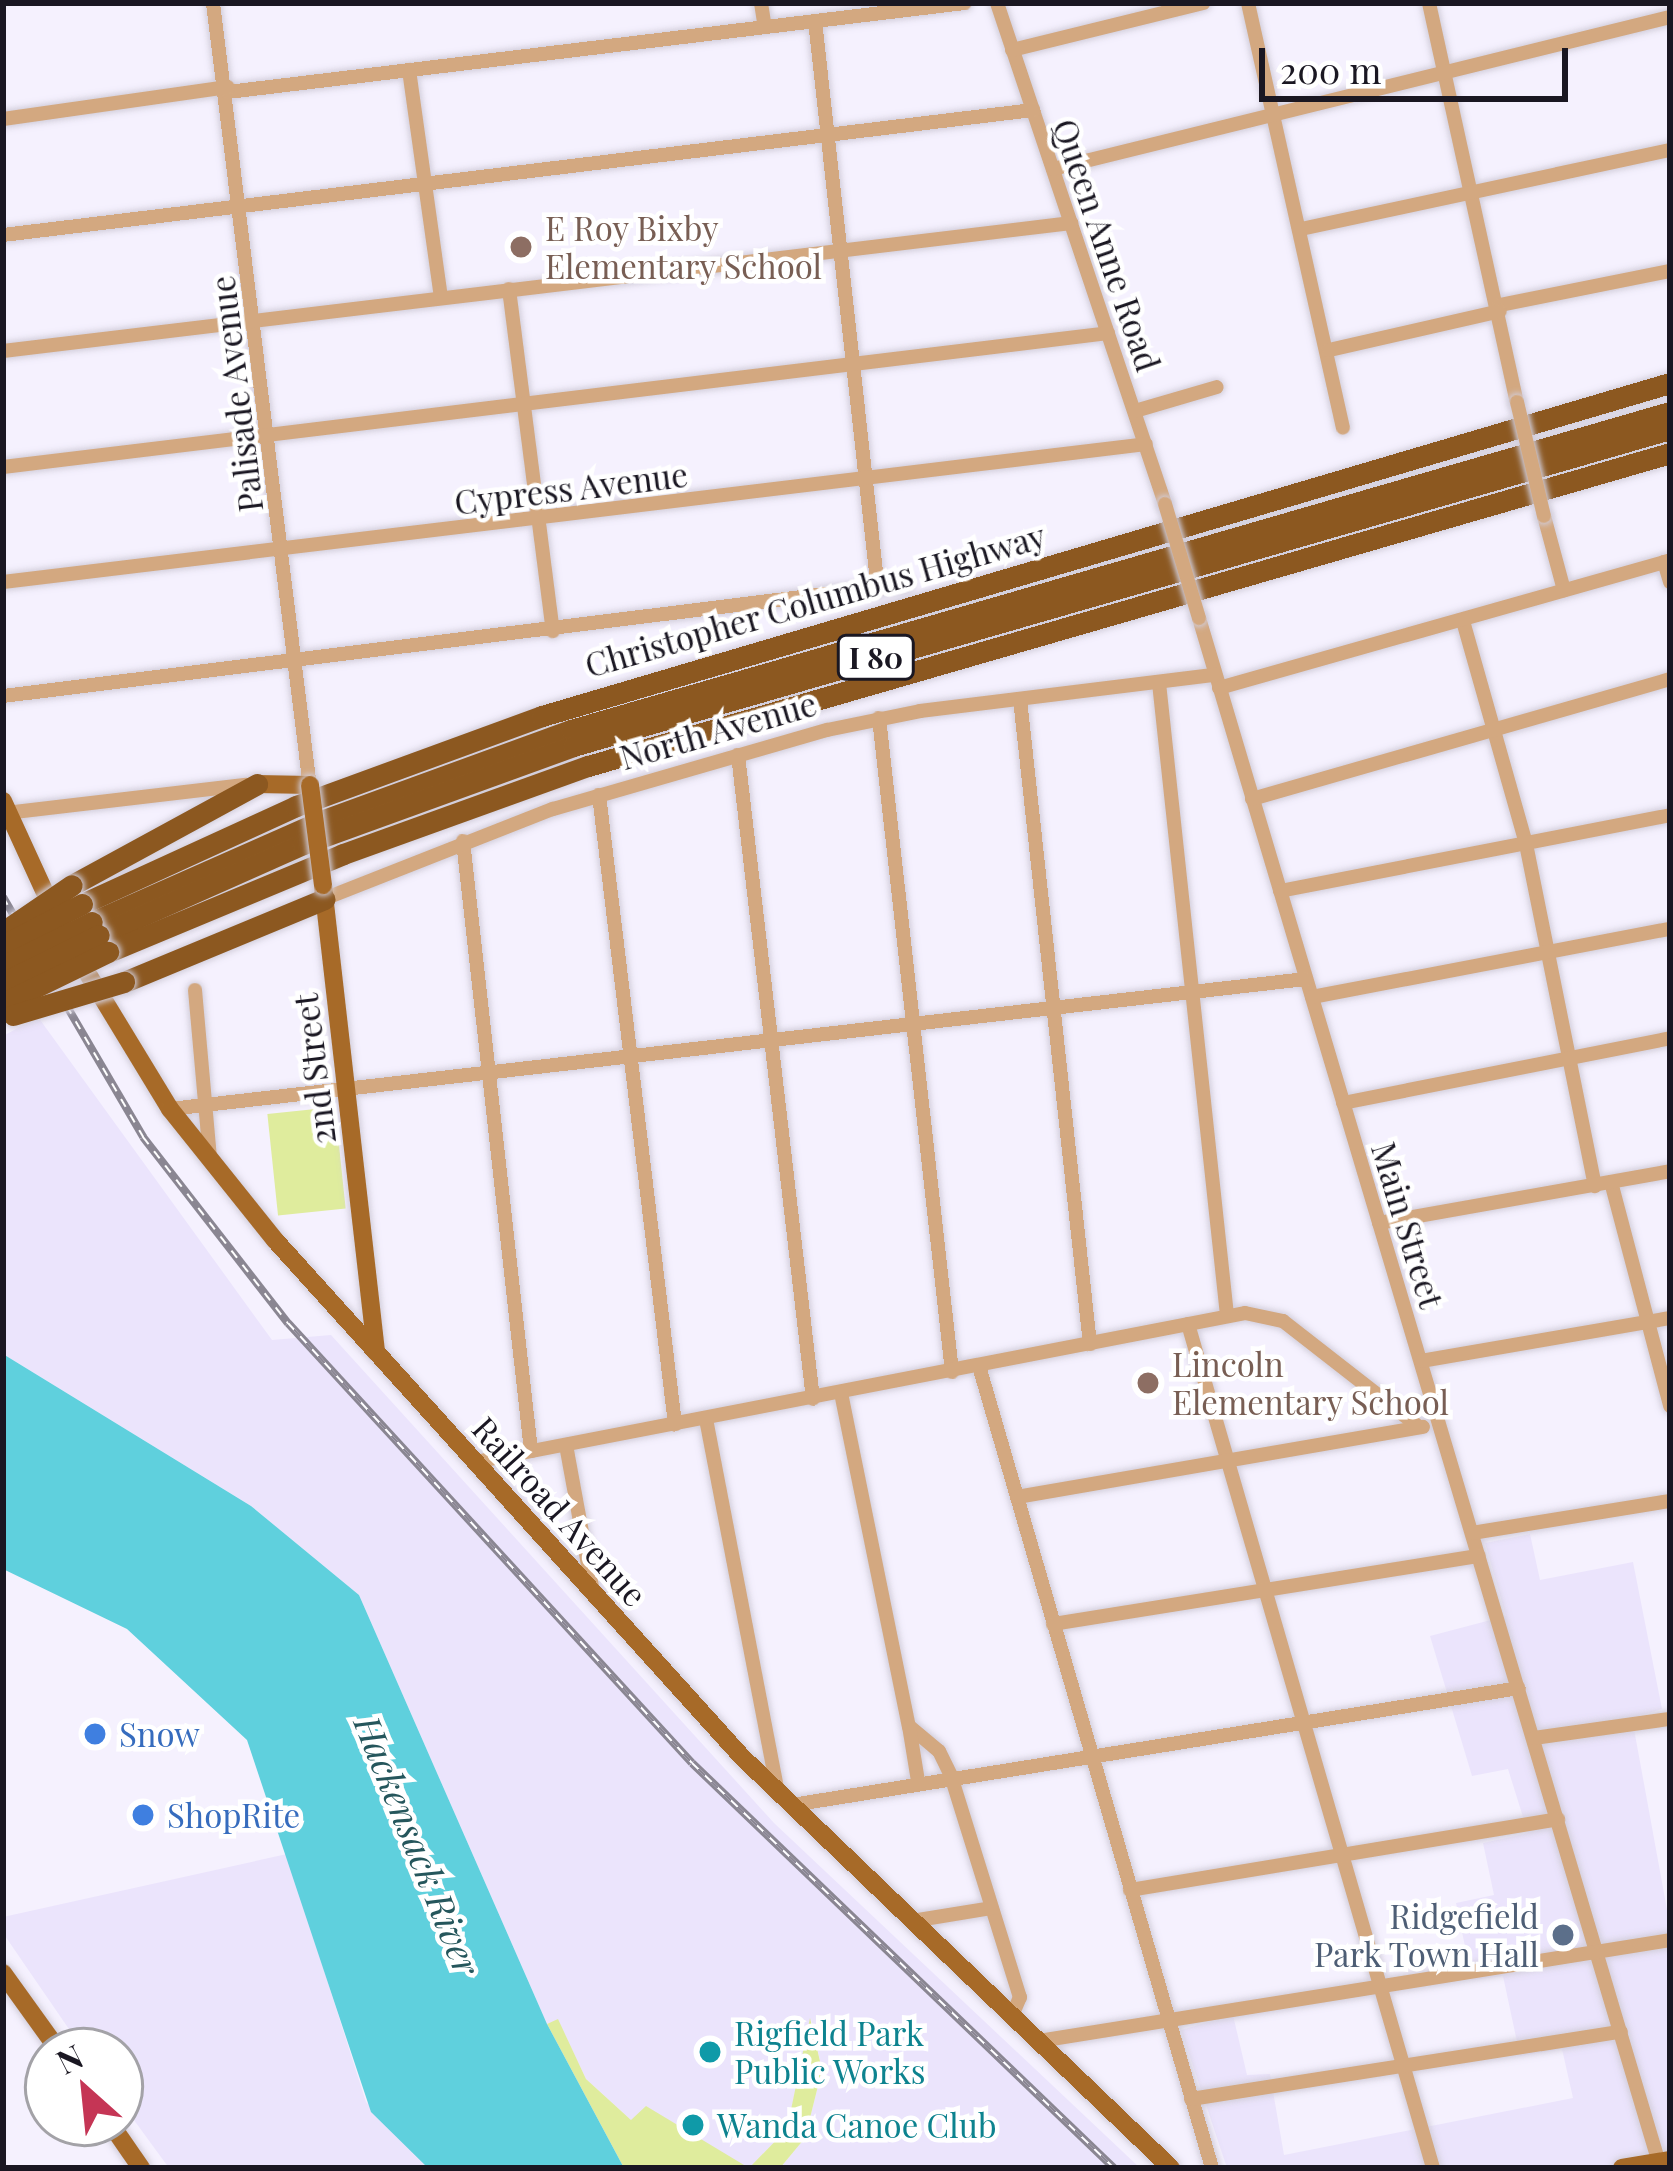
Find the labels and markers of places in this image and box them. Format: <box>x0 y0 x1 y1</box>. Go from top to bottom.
place label: E Roy Bixby Elementary School <box>545 208 823 286</box>
marker: E Roy Bixby Elementary School <box>508 234 534 260</box>
place label: Lincoln Elementary School <box>1172 1344 1450 1422</box>
marker: Lincoln Elementary School <box>1135 1370 1161 1396</box>
place label: Snow <box>119 1714 200 1754</box>
marker: Snow <box>82 1721 108 1747</box>
place label: ShopRite <box>167 1795 300 1835</box>
marker: ShopRite <box>130 1802 156 1828</box>
place label: Ridgefield Park Town Hall <box>1313 1896 1539 1974</box>
marker: Ridgefield Park Town Hall <box>1550 1922 1576 1948</box>
place label: Rigfield Park Public Works <box>734 2013 927 2091</box>
marker: Rigfield Park Public Works <box>697 2039 723 2065</box>
place label: Wanda Canoe Club <box>717 2105 997 2145</box>
marker: Wanda Canoe Club <box>680 2112 706 2138</box>

